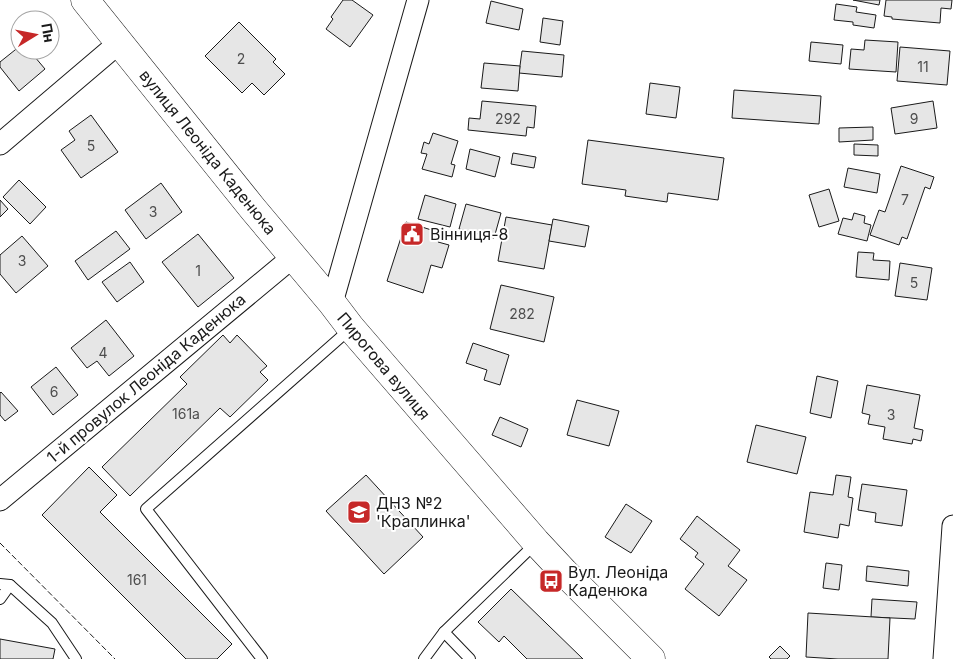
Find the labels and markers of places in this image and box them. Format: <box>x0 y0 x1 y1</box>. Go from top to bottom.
public building icon: Вінниця-8 <box>399 221 425 247</box>
place label: Вінниця-8 <box>430 224 508 244</box>
place label: ДНЗ №2 'Краплинка' <box>376 493 470 531</box>
school or university icon: ДНЗ №2 'Краплинка' <box>346 499 372 525</box>
place label: Вул. Леоніда Каденюка <box>568 562 668 600</box>
bus stop icon: Вул. Леоніда Каденюка <box>538 568 564 594</box>

